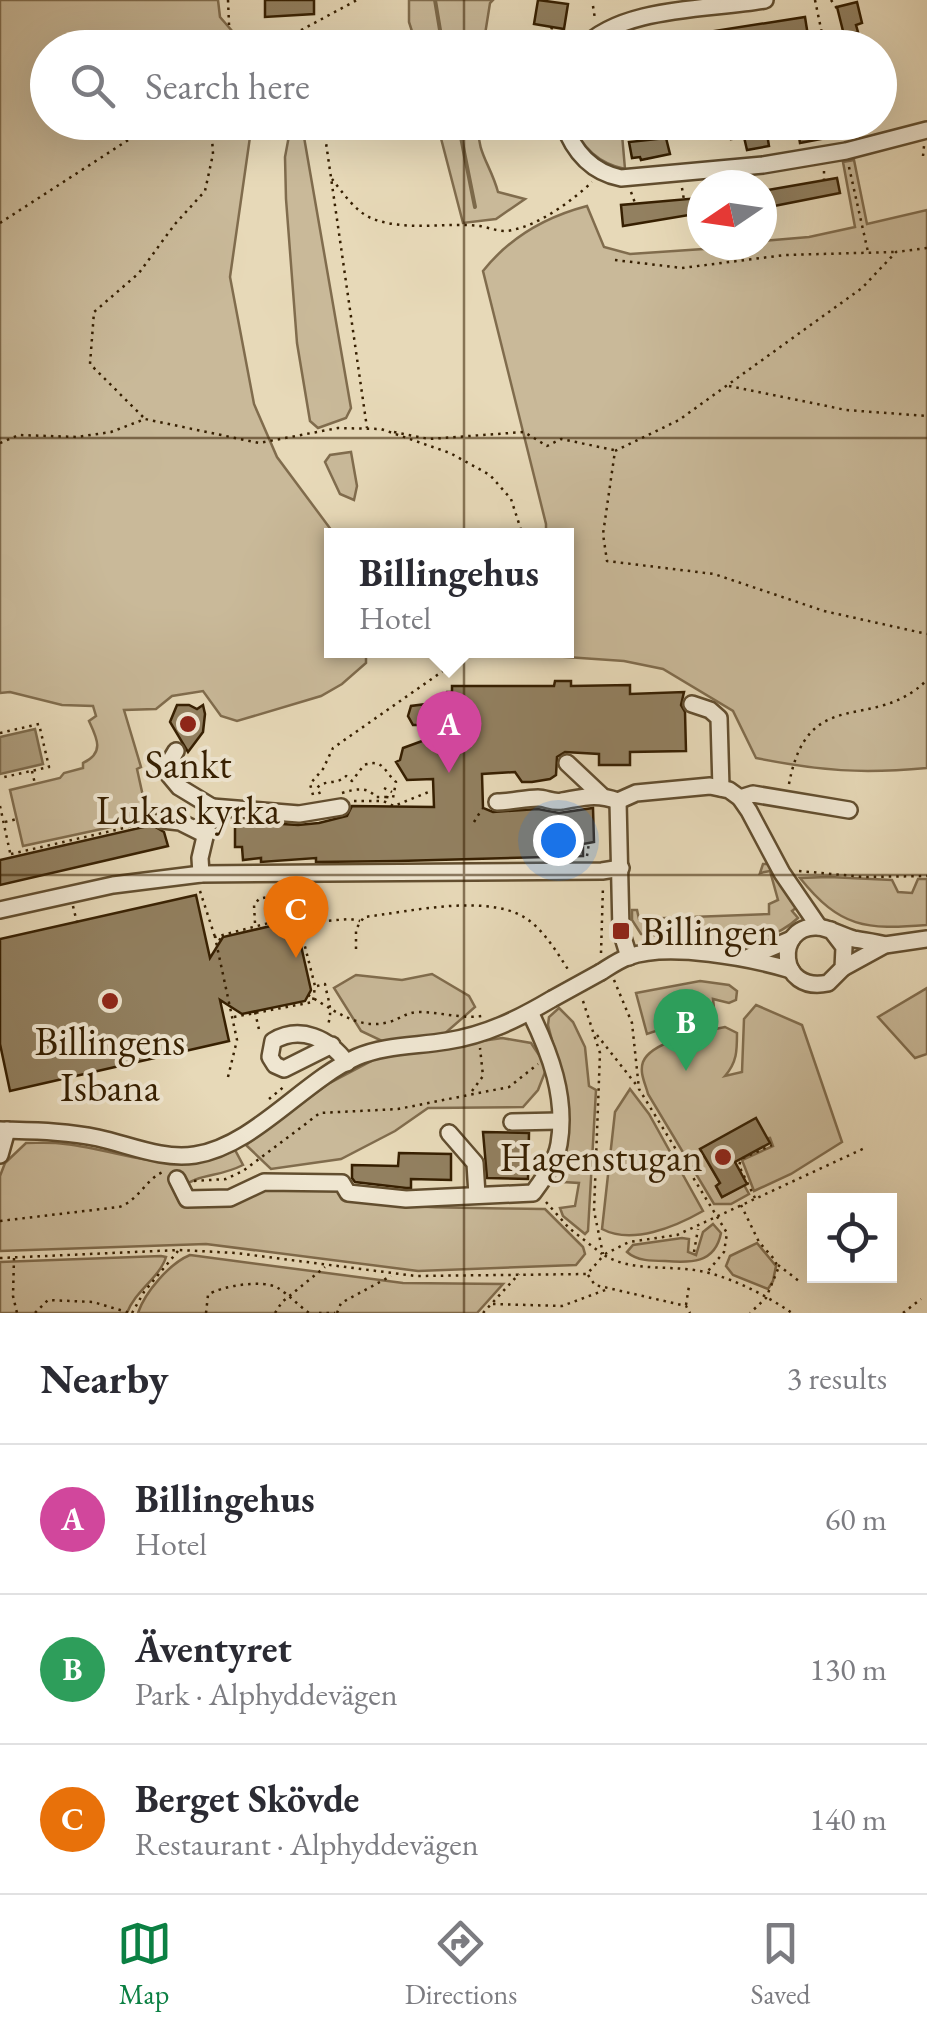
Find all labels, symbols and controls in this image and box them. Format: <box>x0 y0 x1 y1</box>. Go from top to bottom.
search box <box>30 30 897 140</box>
icon: search <box>65 58 120 113</box>
text: Search here <box>145 61 310 110</box>
north arrow <box>687 170 777 260</box>
popup <box>324 528 574 658</box>
text: Billingehus <box>359 548 539 597</box>
text: Hotel <box>359 597 431 639</box>
pin: A <box>416 690 482 773</box>
marker: Sankt Lukas kyrka <box>177 713 199 735</box>
place label: Sankt Lukas kyrka <box>96 738 280 836</box>
your location <box>533 815 584 866</box>
pin: C <box>264 876 328 958</box>
place label: Billingen <box>641 905 779 957</box>
marker: Billingen <box>610 920 632 942</box>
pin: B <box>654 988 718 1071</box>
marker: Billingens Isbana <box>99 990 121 1012</box>
place label: Billingens Isbana <box>35 1015 185 1113</box>
place label: Hagenstugan <box>499 1131 703 1183</box>
marker: Hagenstugan <box>712 1146 734 1168</box>
map controls <box>807 1193 897 1283</box>
button: locate <box>807 1193 897 1283</box>
text: Nearby <box>40 1351 169 1406</box>
text: 3 results <box>787 1357 887 1399</box>
text: Billingehus <box>135 1474 315 1523</box>
text: A <box>61 1498 84 1540</box>
text: 60 m <box>825 1498 887 1540</box>
text: Hotel <box>135 1523 207 1565</box>
text: Äventyret <box>135 1624 292 1673</box>
text: B <box>62 1648 83 1690</box>
text: 130 m <box>810 1648 887 1690</box>
text: Park · Alphyddevägen <box>135 1673 398 1715</box>
text: Berget Skövde <box>135 1774 359 1823</box>
text: C <box>61 1798 84 1840</box>
text: 140 m <box>810 1798 887 1840</box>
text: Restaurant · Alphyddevägen <box>135 1823 479 1865</box>
tab: Map <box>117 1916 172 2012</box>
tab: Directions <box>405 1916 517 2012</box>
tab: Saved <box>750 1916 810 2012</box>

